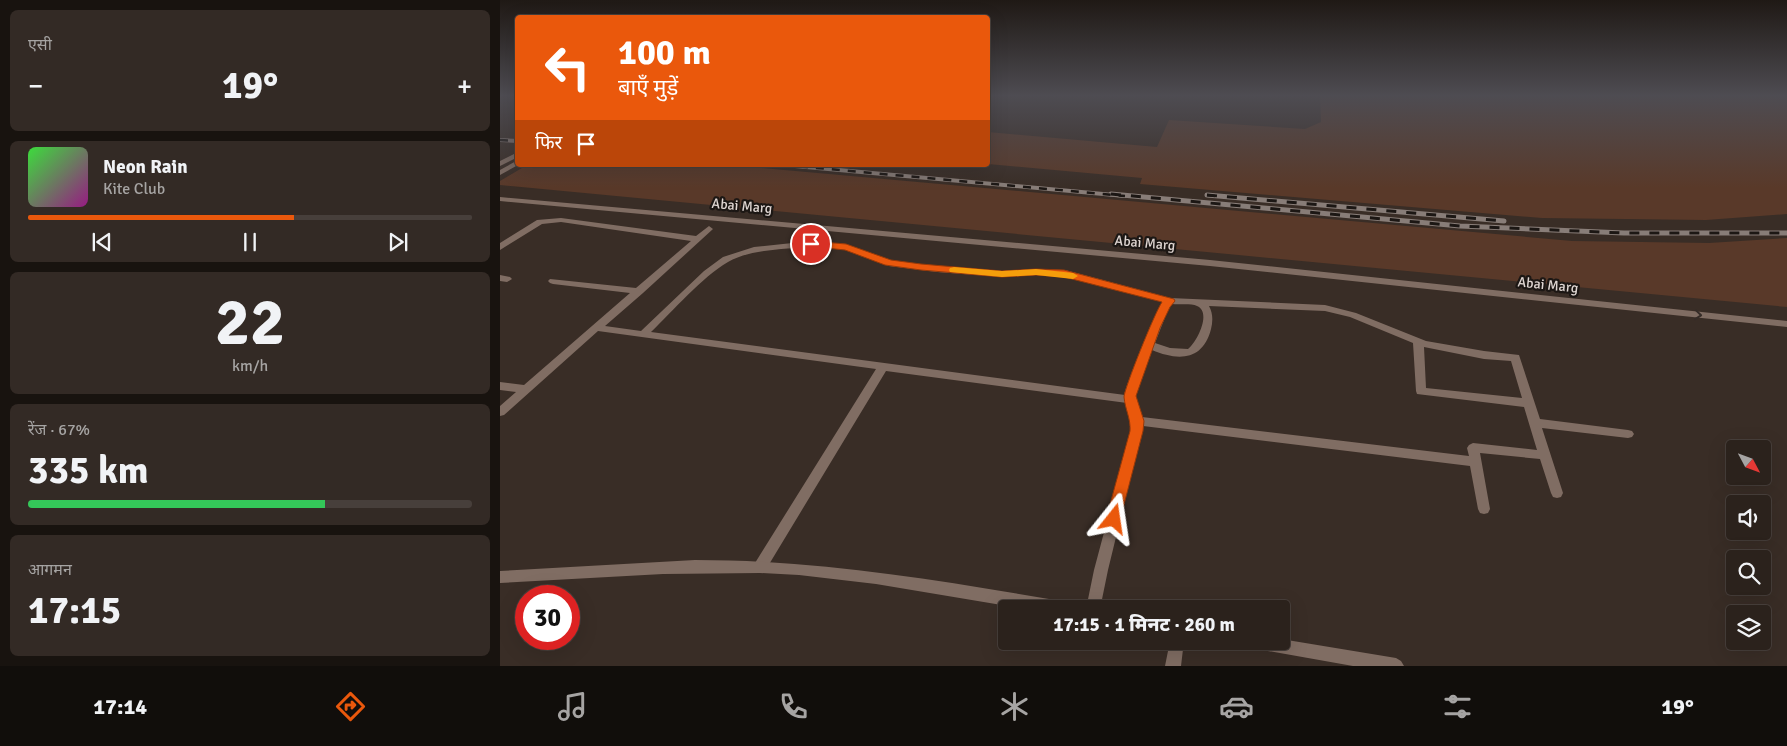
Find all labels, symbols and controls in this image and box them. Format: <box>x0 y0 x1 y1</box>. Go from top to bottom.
text: 100 m <box>618 31 711 74</box>
text: एसी <box>28 35 52 55</box>
icon: left <box>535 35 600 100</box>
text: 19° <box>222 62 278 109</box>
text: − <box>28 69 43 103</box>
text: + <box>457 69 472 103</box>
text: बाएँ मुड़ें <box>618 74 678 101</box>
icon: arrive <box>572 130 600 158</box>
text: फिर <box>535 131 562 155</box>
text: Neon Rain <box>103 155 188 179</box>
text: Kite Club <box>103 179 165 199</box>
street label: Abai Marg <box>711 195 773 217</box>
pin <box>790 223 832 265</box>
icon: previous <box>88 228 116 256</box>
icon: pause <box>236 228 264 256</box>
icon: next <box>384 228 412 256</box>
icon: arrive <box>797 230 825 258</box>
street label: Abai Marg <box>1114 232 1176 254</box>
street label: Abai Marg <box>1517 273 1579 297</box>
text: 22 <box>215 283 285 363</box>
one-way arrow <box>1695 309 1703 320</box>
text: km/h <box>232 356 268 376</box>
text: रेंज · 67% <box>28 420 90 440</box>
north arrow <box>1726 440 1771 485</box>
map controls <box>1726 440 1771 650</box>
text: 335 km <box>28 447 149 494</box>
position arrow <box>1087 492 1139 544</box>
button: sound <box>1726 495 1771 540</box>
button: search <box>1726 550 1771 595</box>
text: आगमन <box>28 560 72 580</box>
speed limit sign: 30 <box>515 585 580 650</box>
text: 17:15 <box>28 587 121 634</box>
button: layers <box>1726 605 1771 650</box>
text: 17:15 · 1 मिनट · 260 m <box>1053 613 1235 637</box>
icon: directions <box>333 689 368 724</box>
icon: music <box>555 689 590 724</box>
icon: phone <box>776 689 811 724</box>
icon: climate <box>997 689 1032 724</box>
icon: car <box>1219 689 1254 724</box>
icon: filters <box>1440 689 1475 724</box>
text: 17:14 <box>93 693 147 720</box>
text: 19° <box>1661 693 1694 720</box>

